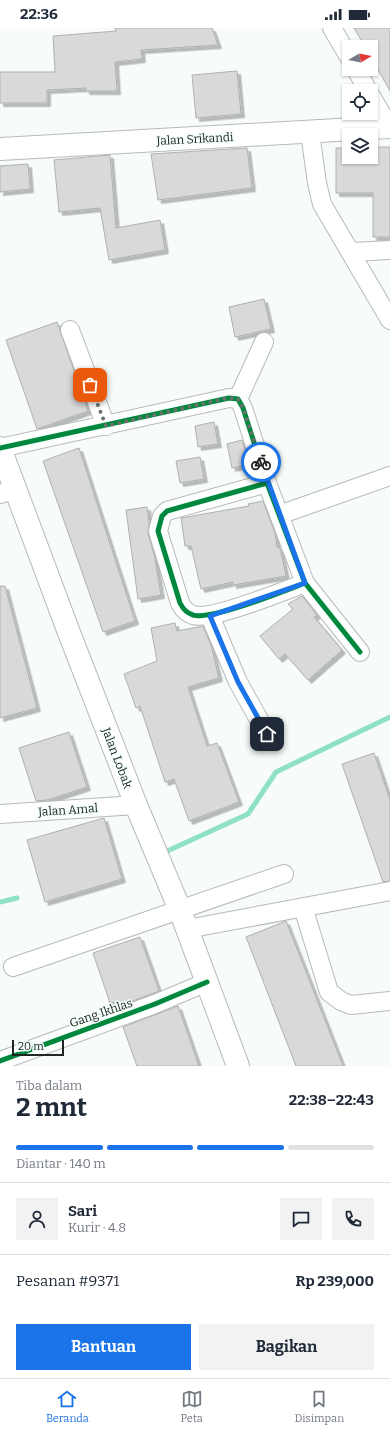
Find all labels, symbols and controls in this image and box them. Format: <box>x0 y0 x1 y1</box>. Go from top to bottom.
text: 22:36 <box>20 5 58 23</box>
north arrow <box>342 40 378 76</box>
map controls <box>342 40 378 164</box>
button: locate <box>342 84 378 120</box>
button: layers <box>342 128 378 164</box>
street label: Jalan Srikandi <box>155 130 234 148</box>
pin <box>73 368 107 402</box>
icon: bag <box>79 374 101 396</box>
courier <box>241 442 281 482</box>
icon: bike <box>250 451 272 473</box>
pin <box>250 717 284 751</box>
icon: home <box>256 723 278 745</box>
street label: Jalan Lobak <box>99 725 135 790</box>
street label: Jalan Amal <box>37 801 99 819</box>
street label: Gang Ikhlas <box>68 996 135 1030</box>
scale bar <box>12 1038 64 1057</box>
text: 20 m <box>18 1040 44 1053</box>
text: Tiba dalam <box>16 1078 82 1093</box>
text: 22:38–22:43 <box>289 1091 374 1109</box>
text: 2 mnt <box>16 1092 87 1123</box>
text: Diantar · 140 m <box>16 1156 106 1171</box>
button: person <box>16 1198 58 1240</box>
button: chat <box>280 1198 322 1240</box>
button: phone <box>332 1198 374 1240</box>
text: Sari <box>68 1202 97 1220</box>
text: Kurir · 4.8 <box>68 1220 126 1235</box>
text: Pesanan #9371 <box>16 1272 119 1290</box>
text: Rp 239,000 <box>296 1272 374 1290</box>
button: Bantuan <box>16 1324 191 1370</box>
button: Bagikan <box>199 1324 374 1370</box>
tab: Beranda <box>46 1388 89 1425</box>
tab: Peta <box>181 1388 203 1425</box>
tab: Disimpan <box>295 1388 344 1425</box>

